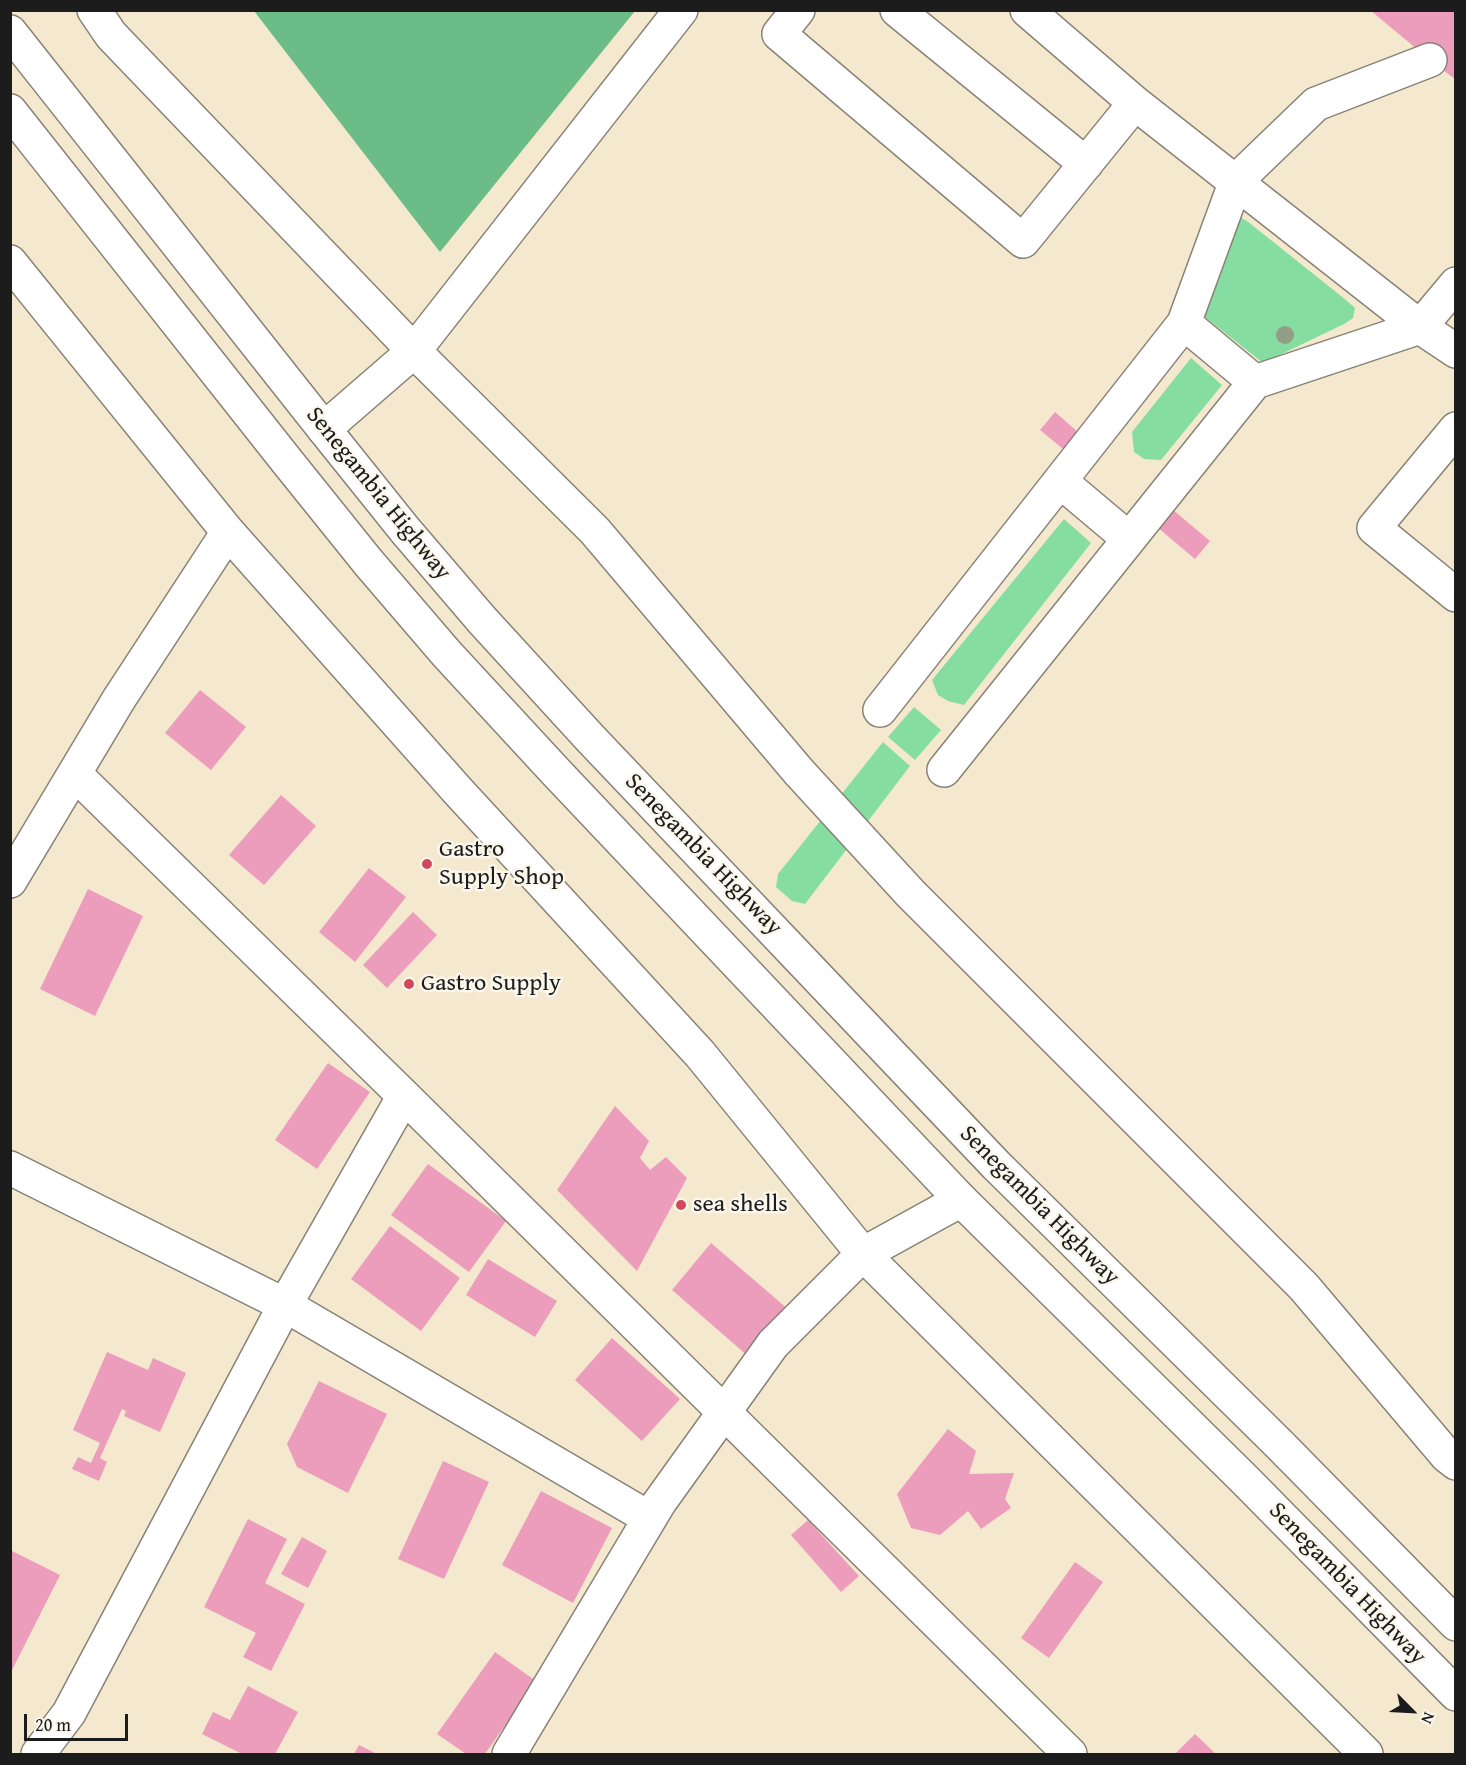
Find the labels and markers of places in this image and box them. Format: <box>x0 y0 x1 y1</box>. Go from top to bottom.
place label: Gastro Supply Shop <box>439 836 564 892</box>
marker: Gastro Supply Shop <box>420 857 434 871</box>
place label: Gastro Supply <box>421 970 561 998</box>
marker: Gastro Supply <box>402 977 416 991</box>
place label: sea shells <box>693 1191 788 1219</box>
marker: sea shells <box>674 1198 688 1212</box>

